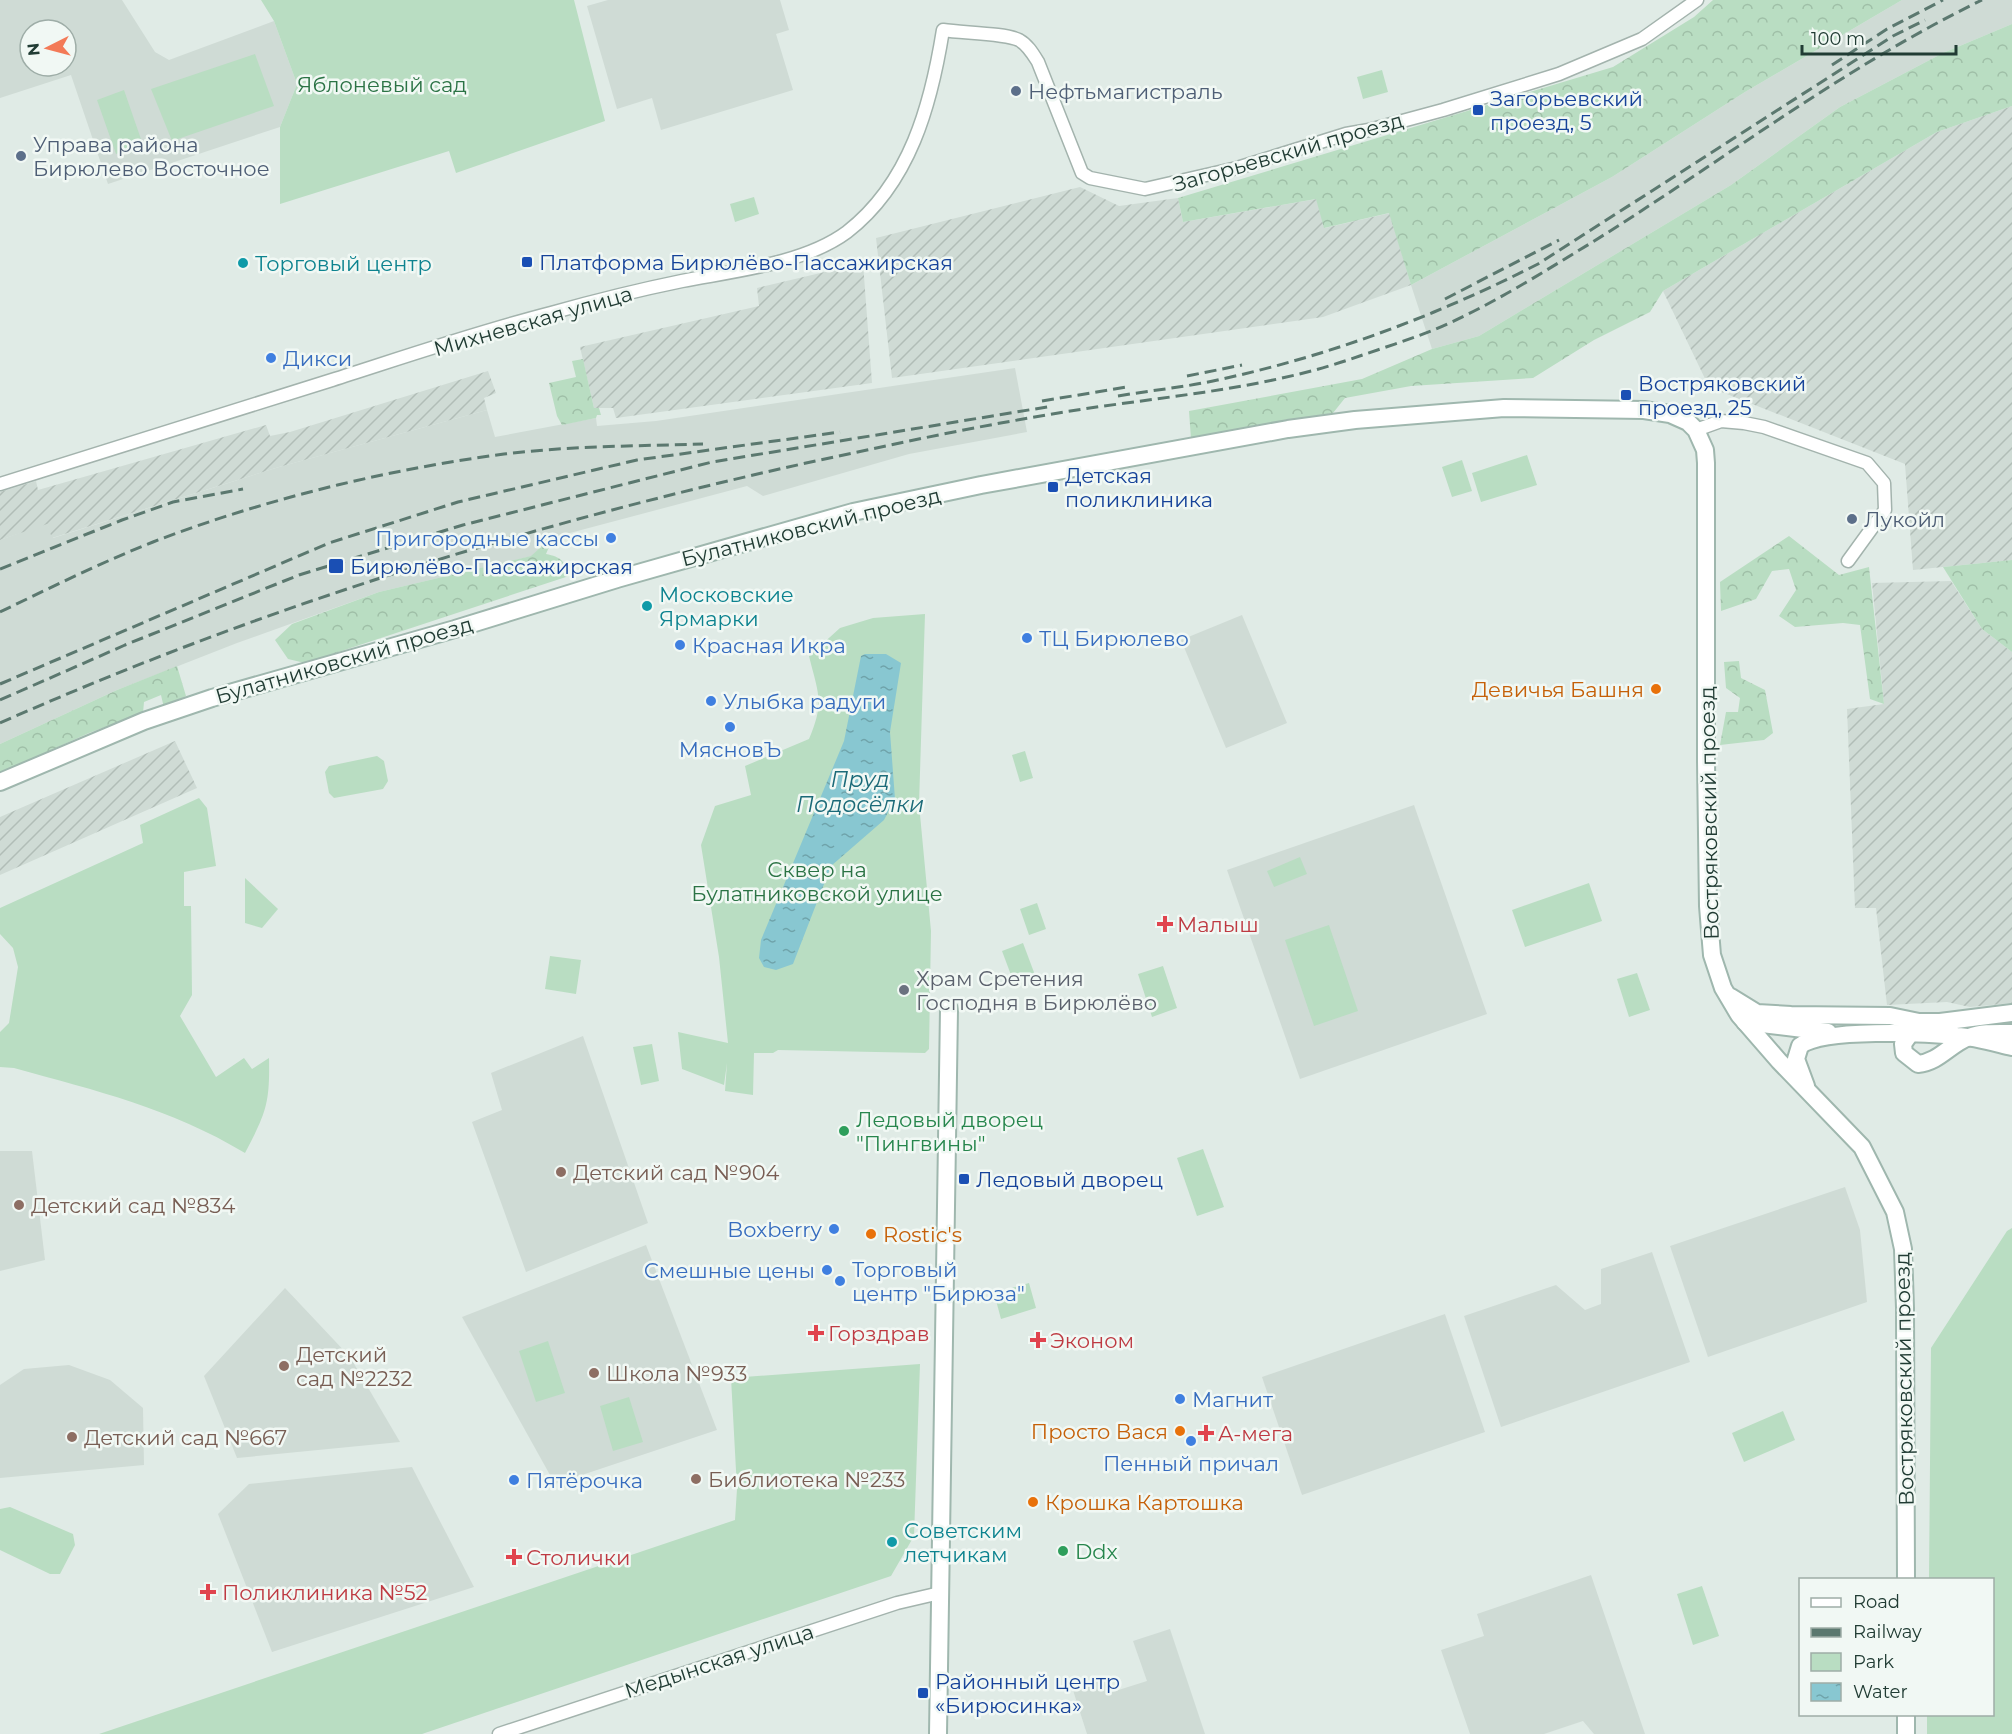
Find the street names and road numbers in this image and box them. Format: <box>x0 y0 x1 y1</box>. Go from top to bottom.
street label: Загорьевский проезд <box>1170 107 1406 197</box>
street label: Михневская улица <box>431 281 635 361</box>
street label: Булатниковский проезд <box>679 483 943 571</box>
street label: Булатниковский проезд <box>213 611 475 709</box>
street label: Востряковский проезд <box>1694 686 1724 940</box>
street label: Востряковский проезд <box>1889 1252 1919 1506</box>
street label: Медынская улица <box>621 1619 817 1703</box>

